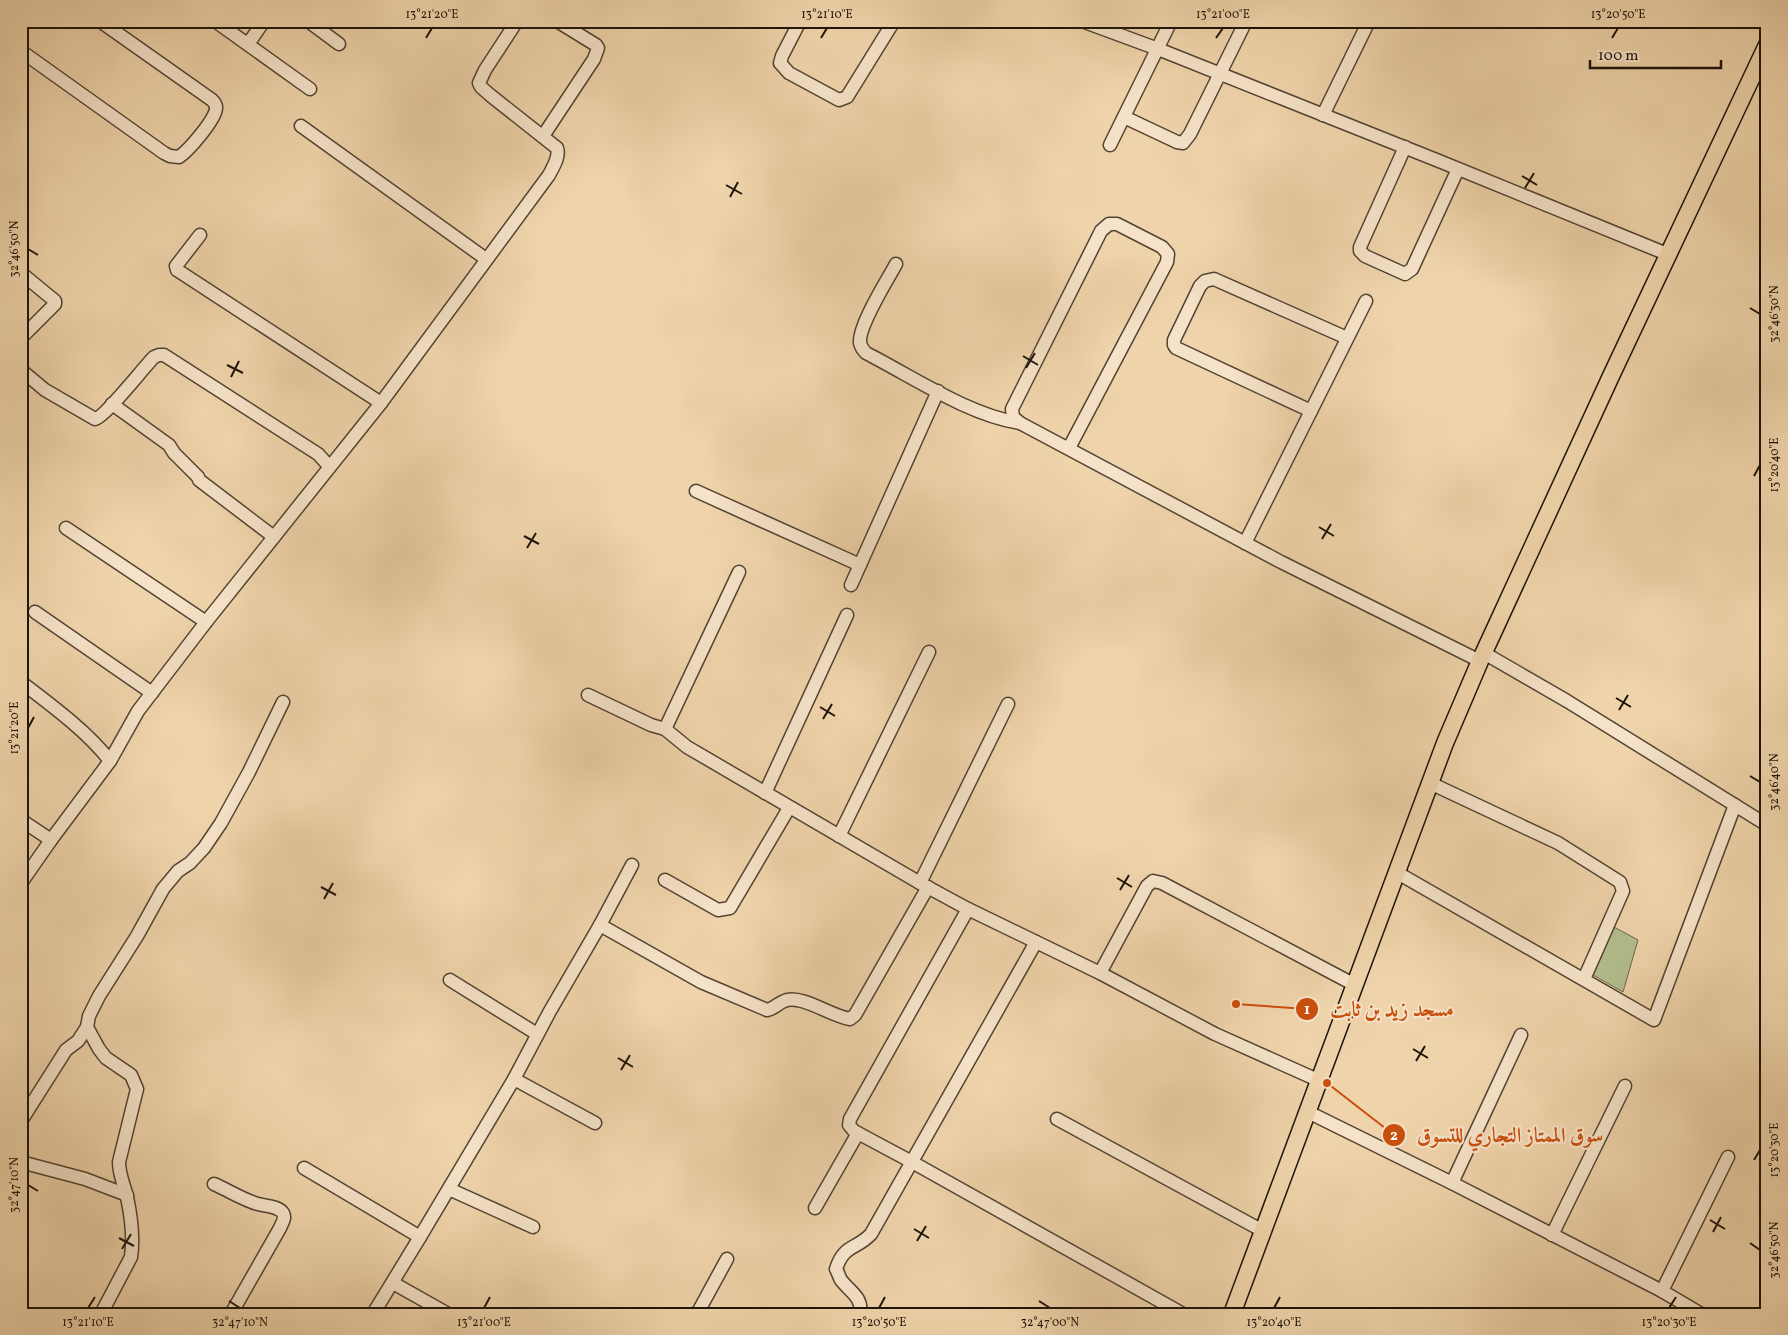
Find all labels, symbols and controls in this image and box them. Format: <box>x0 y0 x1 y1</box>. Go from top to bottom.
text: 13°21'20"E <box>405 7 459 23</box>
text: 13°21'10"E <box>801 7 853 23</box>
text: 13°21'00"E <box>1196 7 1250 23</box>
text: 13°20'50"E <box>1591 7 1645 23</box>
scale bar <box>1590 38 1722 70</box>
text: 100 m <box>1598 46 1638 67</box>
text: 32°46'50"N <box>7 220 23 277</box>
text: 32°46'30"N <box>1767 285 1783 343</box>
text: 13°20'40"E <box>1767 437 1783 493</box>
text: 13°21'20"E <box>7 701 23 755</box>
text: 32°46'40"N <box>1767 753 1783 811</box>
callout: مسجد زيد بن ثابت <box>1295 991 1463 1027</box>
text: مسجد زيد بن ثابت <box>1330 996 1454 1025</box>
text: 1 <box>1304 1000 1310 1021</box>
callout: سوق الممتاز التجاري للتسوق <box>1381 1117 1613 1153</box>
text: سوق الممتاز التجاري للتسوق <box>1417 1122 1603 1152</box>
text: 13°20'30"E <box>1767 1122 1783 1178</box>
text: 2 <box>1390 1126 1398 1147</box>
text: 32°47'10"N <box>7 1157 23 1213</box>
text: 32°46'50"N <box>1767 1221 1783 1278</box>
text: 13°21'10"E <box>62 1315 114 1331</box>
text: 32°47'10"N <box>212 1315 268 1331</box>
text: 13°21'00"E <box>457 1315 511 1331</box>
text: 13°20'50"E <box>852 1315 906 1331</box>
text: 32°47'00"N <box>1021 1315 1079 1331</box>
text: 13°20'40"E <box>1246 1315 1302 1331</box>
text: 13°20'30"E <box>1641 1315 1697 1331</box>

